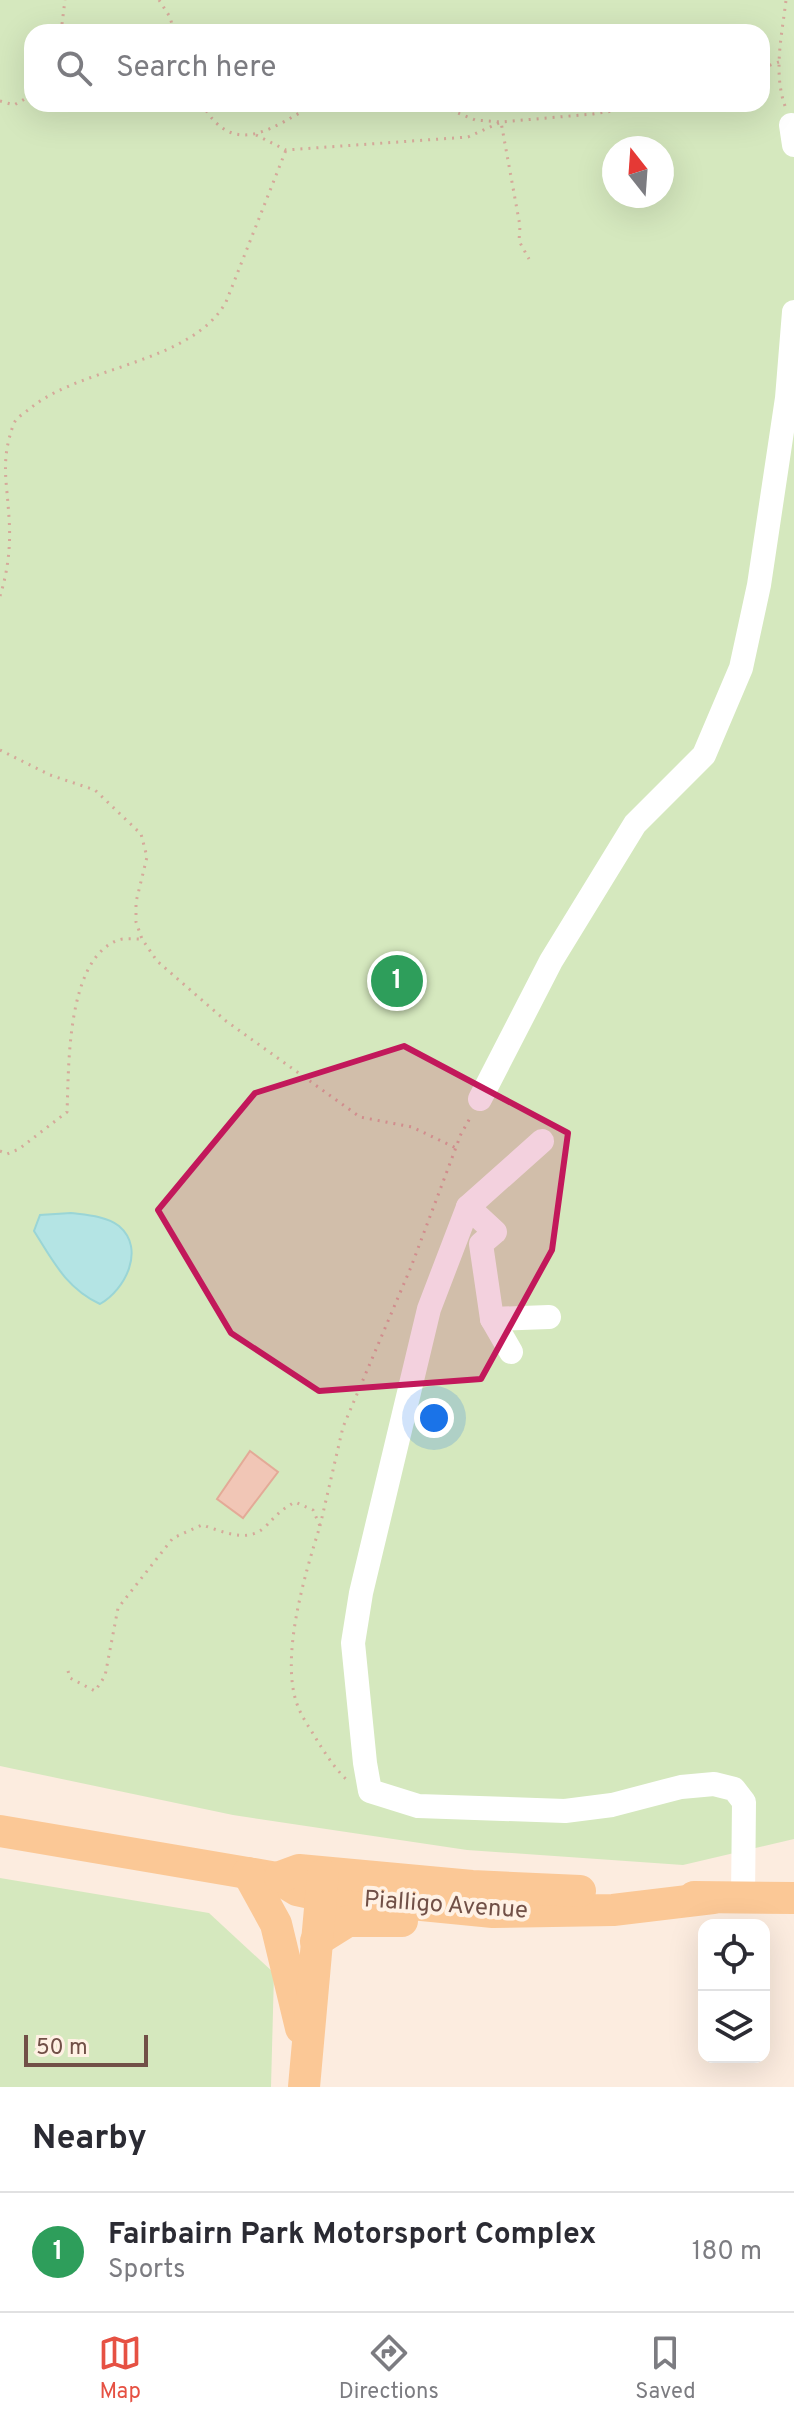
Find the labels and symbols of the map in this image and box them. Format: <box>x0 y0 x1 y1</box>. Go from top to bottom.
north arrow <box>602 136 674 208</box>
pin: 1 <box>371 951 423 1011</box>
your location <box>414 1398 454 1438</box>
street label: Pialligo Avenue <box>363 1885 529 1927</box>
scale bar <box>24 2031 148 2067</box>

